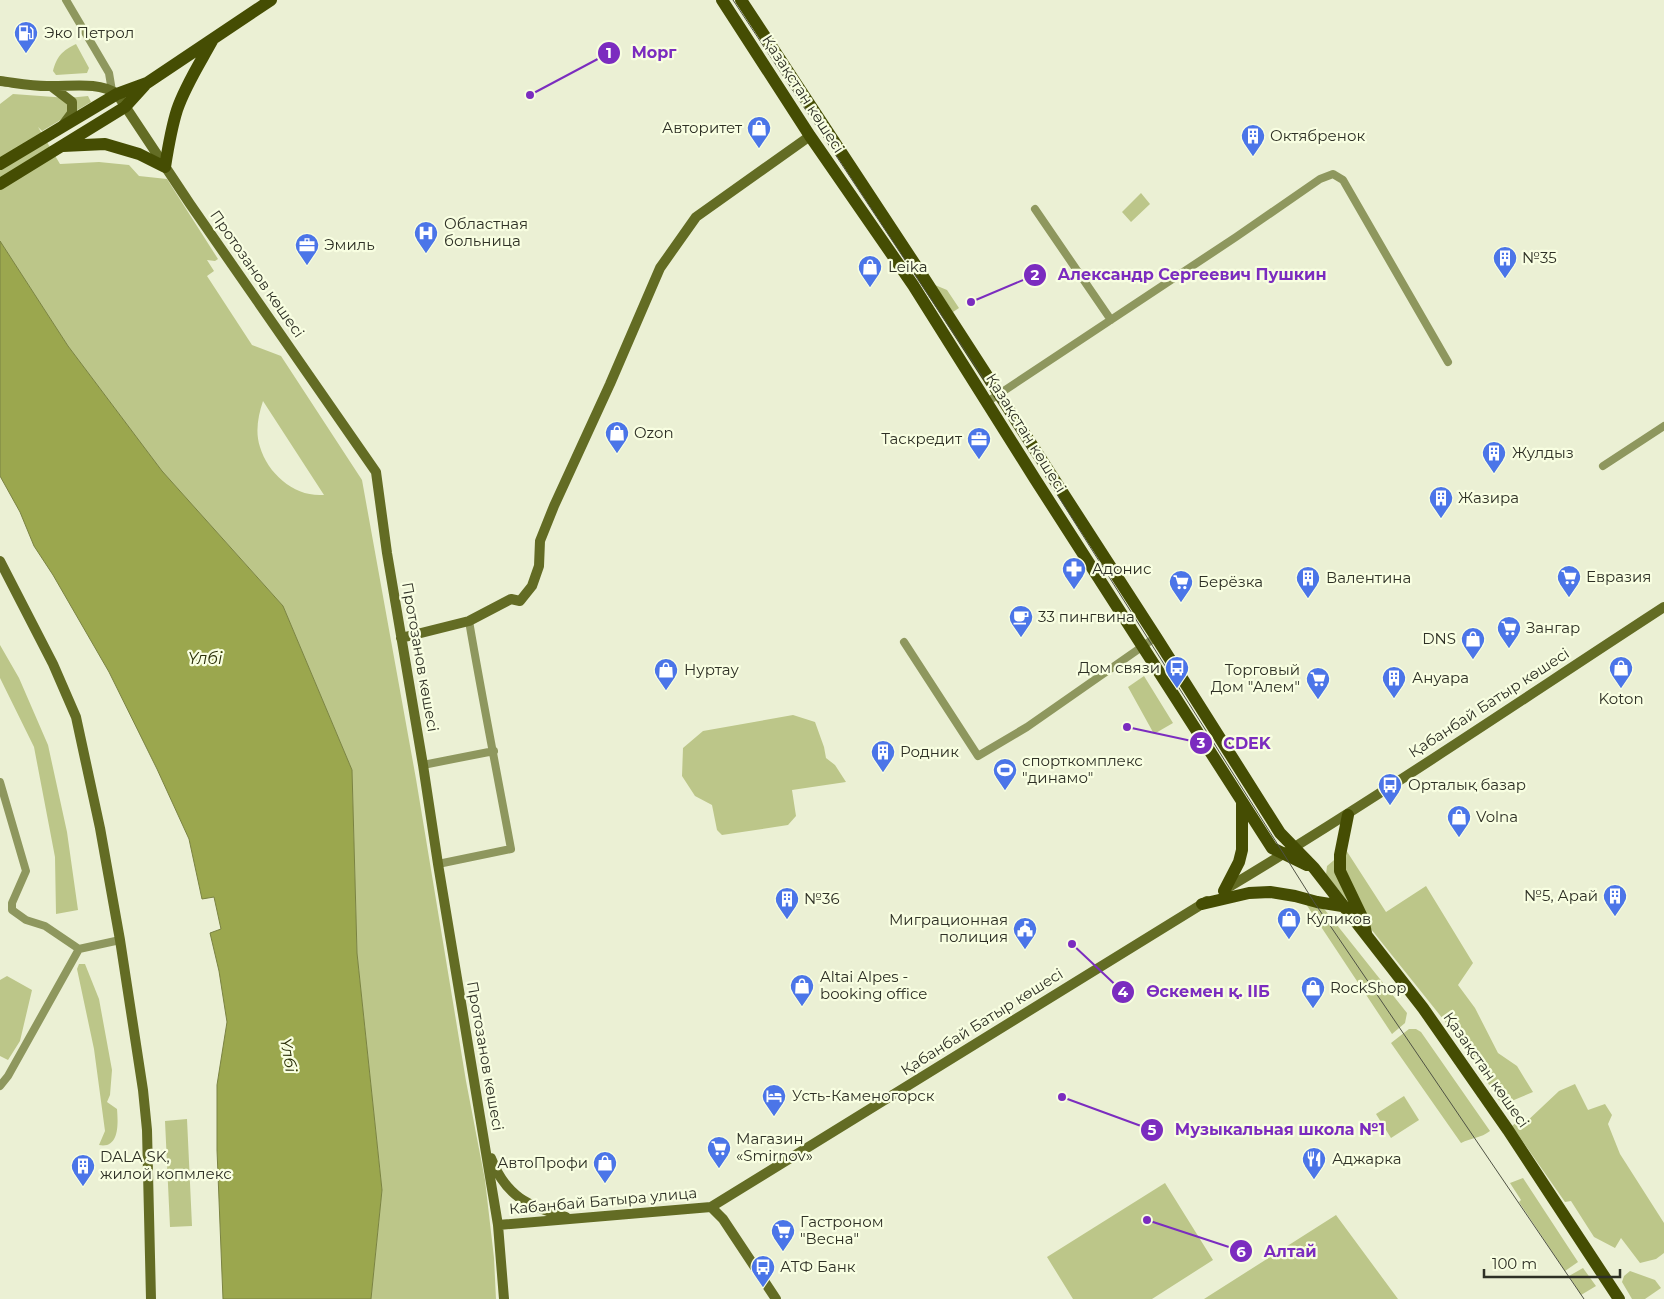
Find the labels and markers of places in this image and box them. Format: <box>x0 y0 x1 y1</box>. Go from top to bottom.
fuel station icon: Эко Петрол <box>13 20 39 54</box>
place label: Эко Петрол <box>44 23 134 42</box>
callout: Морг <box>596 37 686 68</box>
shop icon: Авторитет <box>746 115 772 149</box>
place label: Авторитет <box>662 118 743 137</box>
building icon: Октябренок <box>1240 123 1266 157</box>
place label: Октябренок <box>1270 126 1365 145</box>
place label: Областная больница <box>444 214 528 250</box>
hospital icon: Областная больница <box>413 220 439 254</box>
office icon: Эмиль <box>294 232 320 266</box>
place label: Эмиль <box>324 235 375 254</box>
building icon: №35 <box>1492 245 1518 279</box>
place label: №35 <box>1522 248 1557 267</box>
shop icon: Leika <box>857 254 883 288</box>
place label: Leika <box>888 257 927 276</box>
callout: Александр Сергеевич Пушкин <box>1022 259 1336 290</box>
shop icon: Ozon <box>604 420 630 454</box>
place label: Ozon <box>634 423 674 442</box>
office icon: Таскредит <box>966 426 992 460</box>
place label: Таскредит <box>881 429 963 448</box>
building icon: Жулдыз <box>1481 440 1507 474</box>
place label: Жулдыз <box>1512 443 1574 462</box>
building icon: Жазира <box>1428 485 1454 519</box>
place label: Жазира <box>1458 488 1519 507</box>
pharmacy icon: Адонис <box>1061 556 1087 590</box>
place label: Адонис <box>1092 559 1151 578</box>
supermarket icon: Евразия <box>1556 564 1582 598</box>
building icon: Валентина <box>1295 565 1321 599</box>
place label: Евразия <box>1586 567 1651 586</box>
place label: Валентина <box>1326 568 1411 587</box>
supermarket icon: Берёзка <box>1168 569 1194 603</box>
place label: Берёзка <box>1198 572 1263 591</box>
cafe icon: 33 пингвина <box>1008 604 1034 638</box>
place label: 33 пингвина <box>1038 607 1135 626</box>
supermarket icon: Зангар <box>1496 615 1522 649</box>
place label: Зангар <box>1526 618 1580 637</box>
shop icon: DNS <box>1460 626 1486 660</box>
place label: DNS <box>1422 629 1456 648</box>
bus stop icon: Дом связи <box>1164 655 1190 689</box>
shop icon: Koton <box>1608 655 1634 689</box>
shop icon: Нуртау <box>653 657 679 691</box>
place label: Дом связи <box>1078 658 1160 677</box>
place label: Нуртау <box>684 660 740 679</box>
place label: Торговый Дом "Алем" <box>1211 660 1300 696</box>
building icon: Ануара <box>1381 665 1407 699</box>
supermarket icon: Торговый Дом "Алем" <box>1305 666 1331 700</box>
place label: Ануара <box>1412 668 1469 687</box>
place label: Koton <box>1598 689 1644 708</box>
callout: CDEK <box>1189 728 1281 759</box>
building icon: Родник <box>870 739 896 773</box>
place label: Родник <box>900 742 959 761</box>
place label: спорткомплекс "динамо" <box>1022 751 1143 787</box>
sports icon: спорткомплекс "динамо" <box>992 757 1018 791</box>
bus stop icon: Орталық базар <box>1377 772 1403 806</box>
place label: Орталық базар <box>1408 775 1526 794</box>
shop icon: Volna <box>1446 804 1472 838</box>
place label: Volna <box>1476 807 1518 826</box>
building icon: №5, Арай <box>1602 883 1628 917</box>
building icon: №36 <box>774 886 800 920</box>
place label: №5, Арай <box>1524 886 1598 905</box>
place label: №36 <box>804 889 840 908</box>
shop icon: Куликов <box>1276 906 1302 940</box>
place label: Куликов <box>1306 909 1371 928</box>
place label: Миграционная полиция <box>889 910 1008 946</box>
public building icon: Миграционная полиция <box>1012 916 1038 950</box>
place label: Altai Alpes - booking office <box>820 967 927 1003</box>
shop icon: Altai Alpes - booking office <box>789 973 815 1007</box>
shop icon: RockShop <box>1300 975 1326 1009</box>
callout: Өскемен қ. ІІБ <box>1111 976 1280 1007</box>
place label: RockShop <box>1330 978 1407 997</box>
hotel icon: Усть-Каменогорск <box>761 1083 787 1117</box>
place label: Усть-Каменогорск <box>792 1086 935 1105</box>
callout: Музыкальная школа №1 <box>1140 1114 1395 1145</box>
place label: Магазин «Smirnov» <box>736 1129 813 1165</box>
supermarket icon: Магазин «Smirnov» <box>706 1135 732 1169</box>
restaurant icon: Аджарка <box>1301 1146 1327 1180</box>
place label: DALA SK, жилой копмлекс <box>100 1147 232 1183</box>
place label: Аджарка <box>1332 1149 1402 1168</box>
shop icon: АвтоПрофи <box>592 1150 618 1184</box>
building icon: DALA SK, жилой копмлекс <box>70 1153 96 1187</box>
place label: АвтоПрофи <box>497 1153 588 1172</box>
place label: Гастроном "Весна" <box>800 1212 884 1248</box>
supermarket icon: Гастроном "Весна" <box>770 1218 796 1252</box>
callout: Алтай <box>1229 1236 1327 1267</box>
bus stop icon: АТФ Банк <box>750 1254 776 1288</box>
place label: АТФ Банк <box>780 1257 856 1276</box>

